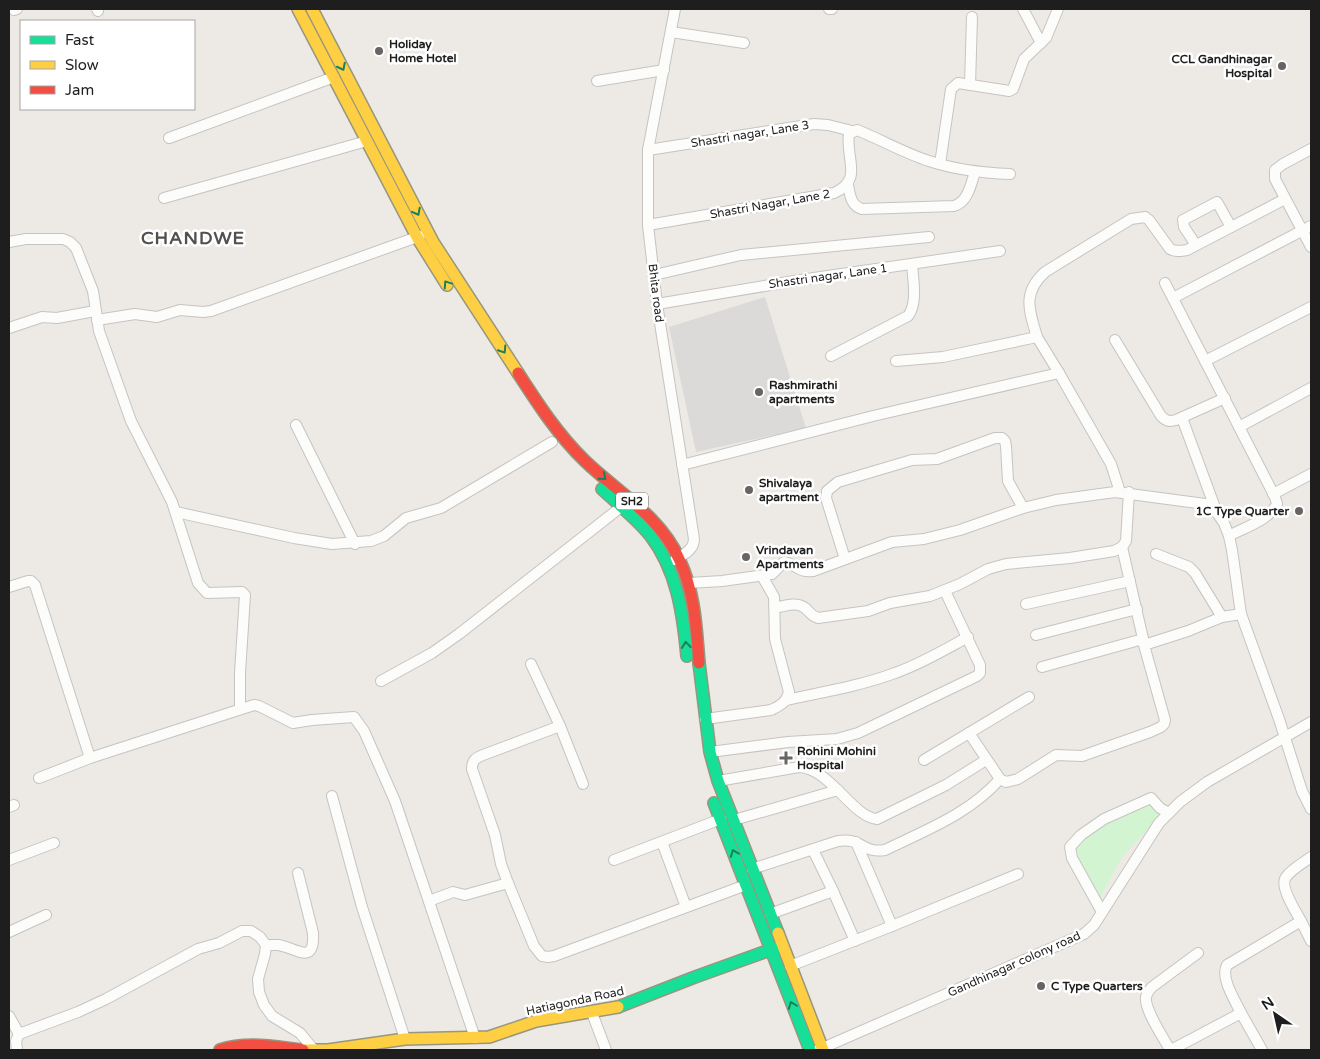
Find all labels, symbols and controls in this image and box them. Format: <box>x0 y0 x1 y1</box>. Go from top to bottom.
legend <box>20 20 195 110</box>
text: Fast <box>65 31 95 49</box>
place label: Holiday Home Hotel <box>389 37 457 65</box>
marker: Holiday Home Hotel <box>373 45 385 57</box>
place label: CCL Gandhinagar Hospital <box>1172 52 1272 81</box>
text: Slow <box>65 56 99 74</box>
marker: CCL Gandhinagar Hospital <box>1276 60 1288 72</box>
one-way arrow <box>336 62 346 71</box>
text: Jam <box>65 81 94 99</box>
street label: Shastri nagar, Lane 3 <box>690 118 810 150</box>
street label: Shastri Nagar, Lane 2 <box>709 187 831 221</box>
one-way arrow <box>411 207 421 216</box>
district label: CHANDWE <box>141 227 245 249</box>
street label: Shastri nagar, Lane 1 <box>768 261 888 291</box>
street label: Bhita road <box>645 263 667 323</box>
one-way arrow <box>443 280 453 289</box>
one-way arrow <box>497 344 506 353</box>
place label: Rashmirathi apartments <box>769 378 837 407</box>
marker: Rashmirathi apartments <box>753 386 765 398</box>
one-way arrow <box>597 471 606 479</box>
place label: Shivalaya apartment <box>759 476 819 505</box>
marker: Shivalaya apartment <box>743 484 755 496</box>
road number: SH2 <box>616 492 648 510</box>
place label: 1C Type Quarter <box>1195 504 1289 519</box>
marker: 1C Type Quarter <box>1293 505 1305 517</box>
place label: Vrindavan Apartments <box>756 543 824 572</box>
marker: Vrindavan Apartments <box>740 551 752 563</box>
one-way arrow <box>681 641 692 649</box>
place label: Rohini Mohini Hospital <box>797 744 876 773</box>
marker: Rohini Mohini Hospital <box>779 751 793 765</box>
one-way arrow <box>730 849 740 858</box>
street label: Gandhinagar colony road <box>945 928 1083 1000</box>
place label: C Type Quarters <box>1051 979 1143 994</box>
marker: C Type Quarters <box>1035 980 1047 992</box>
street label: Hatiagonda Road <box>525 984 625 1018</box>
north arrow <box>1250 989 1300 1039</box>
text: N <box>1259 993 1277 1014</box>
one-way arrow <box>788 1001 798 1010</box>

